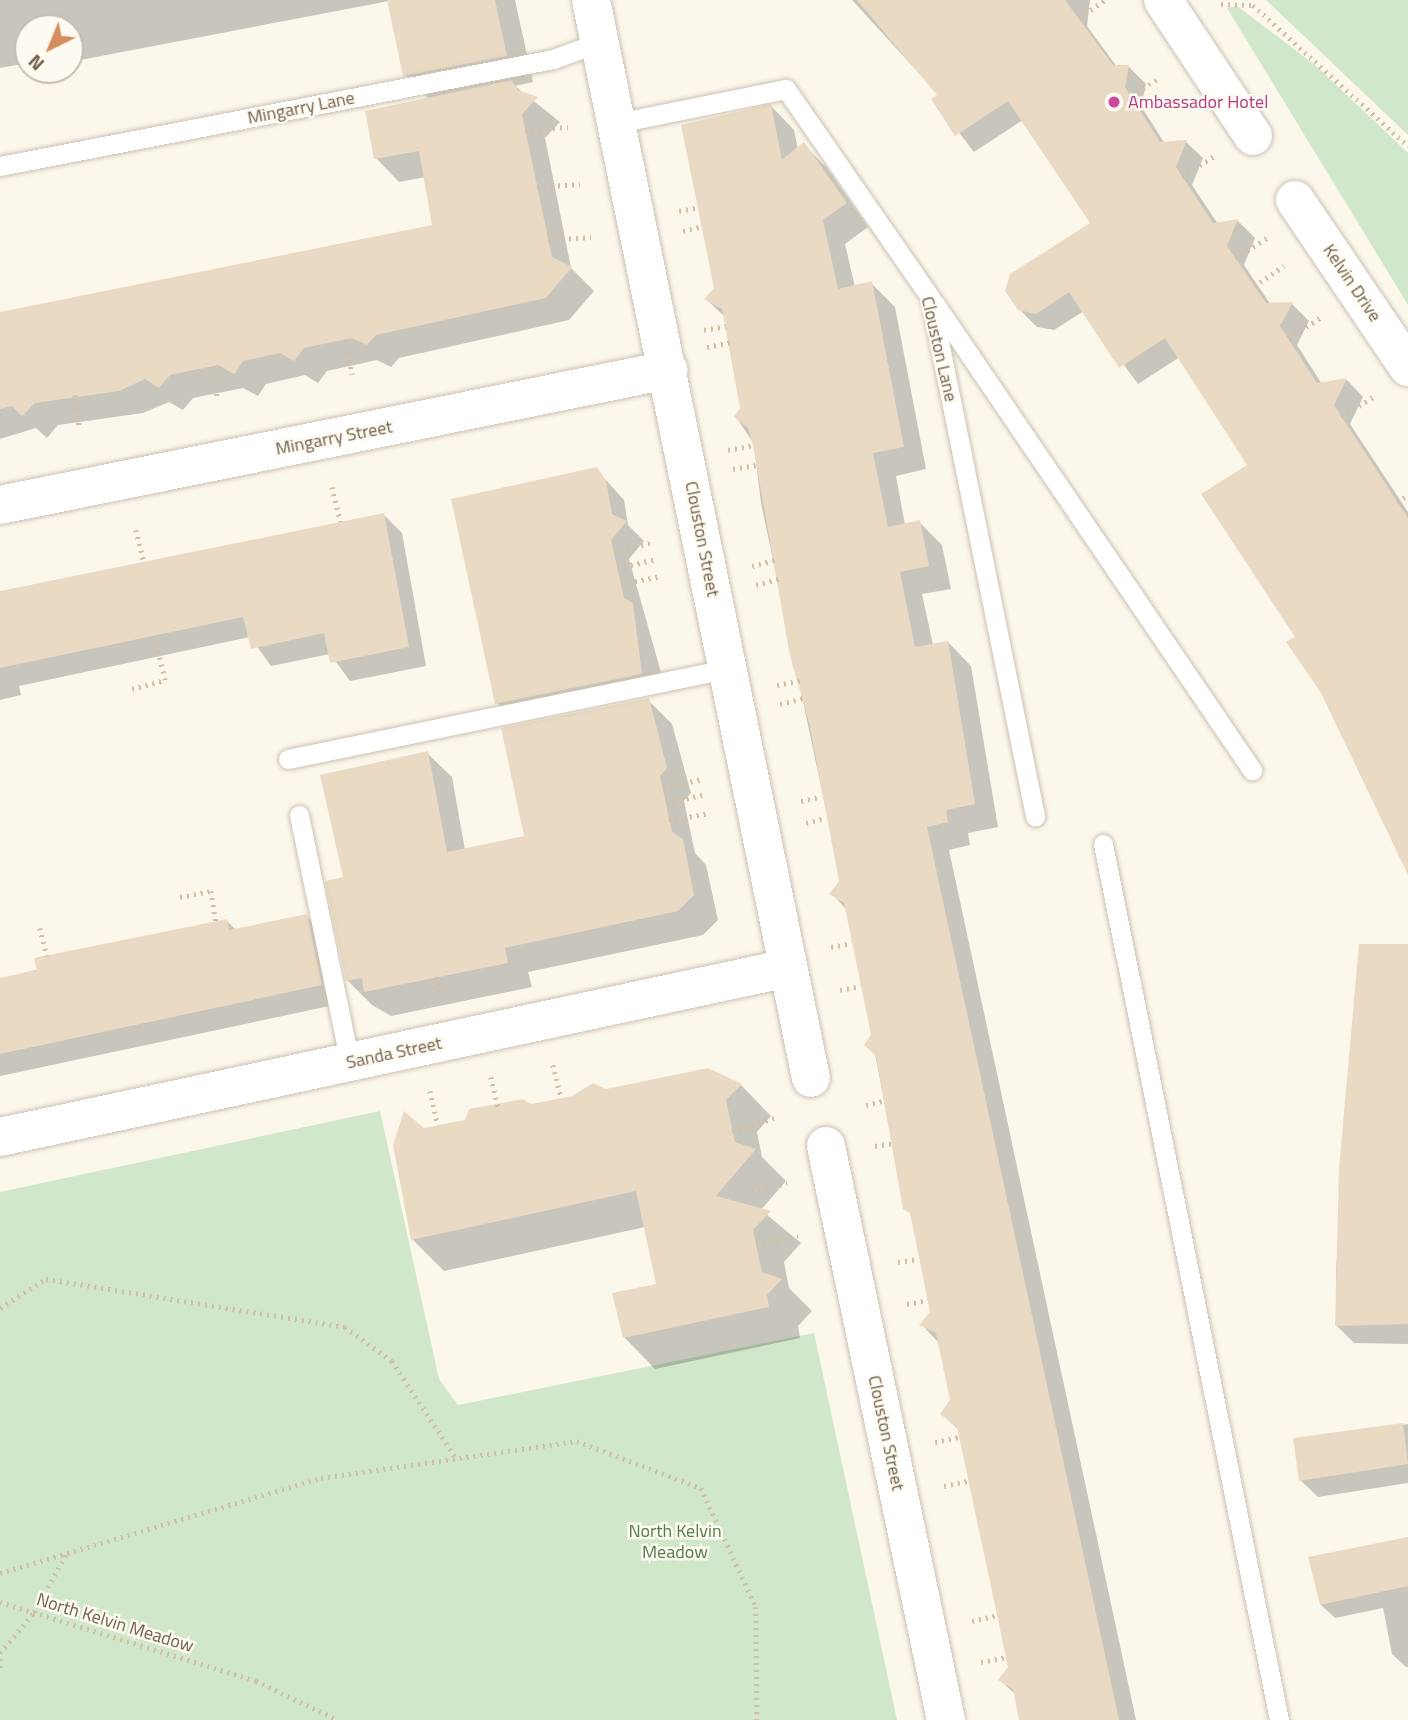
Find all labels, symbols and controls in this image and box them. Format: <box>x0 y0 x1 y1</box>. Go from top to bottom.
north arrow <box>14 14 84 84</box>
text: N <box>21 48 50 78</box>
street label: Mingarry Lane <box>246 87 356 129</box>
place label: Ambassador Hotel <box>1128 91 1268 113</box>
marker: Ambassador Hotel <box>1106 94 1122 110</box>
street label: Kelvin Drive <box>1318 240 1386 326</box>
street label: Clouston Lane <box>916 294 962 404</box>
street label: Mingarry Street <box>274 416 394 460</box>
street label: Clouston Street <box>680 479 724 599</box>
street label: Sanda Street <box>344 1032 444 1074</box>
street label: Clouston Street <box>863 1373 909 1493</box>
park label: North Kelvin Meadow <box>628 1521 722 1564</box>
street label: North Kelvin Meadow <box>34 1589 196 1657</box>

